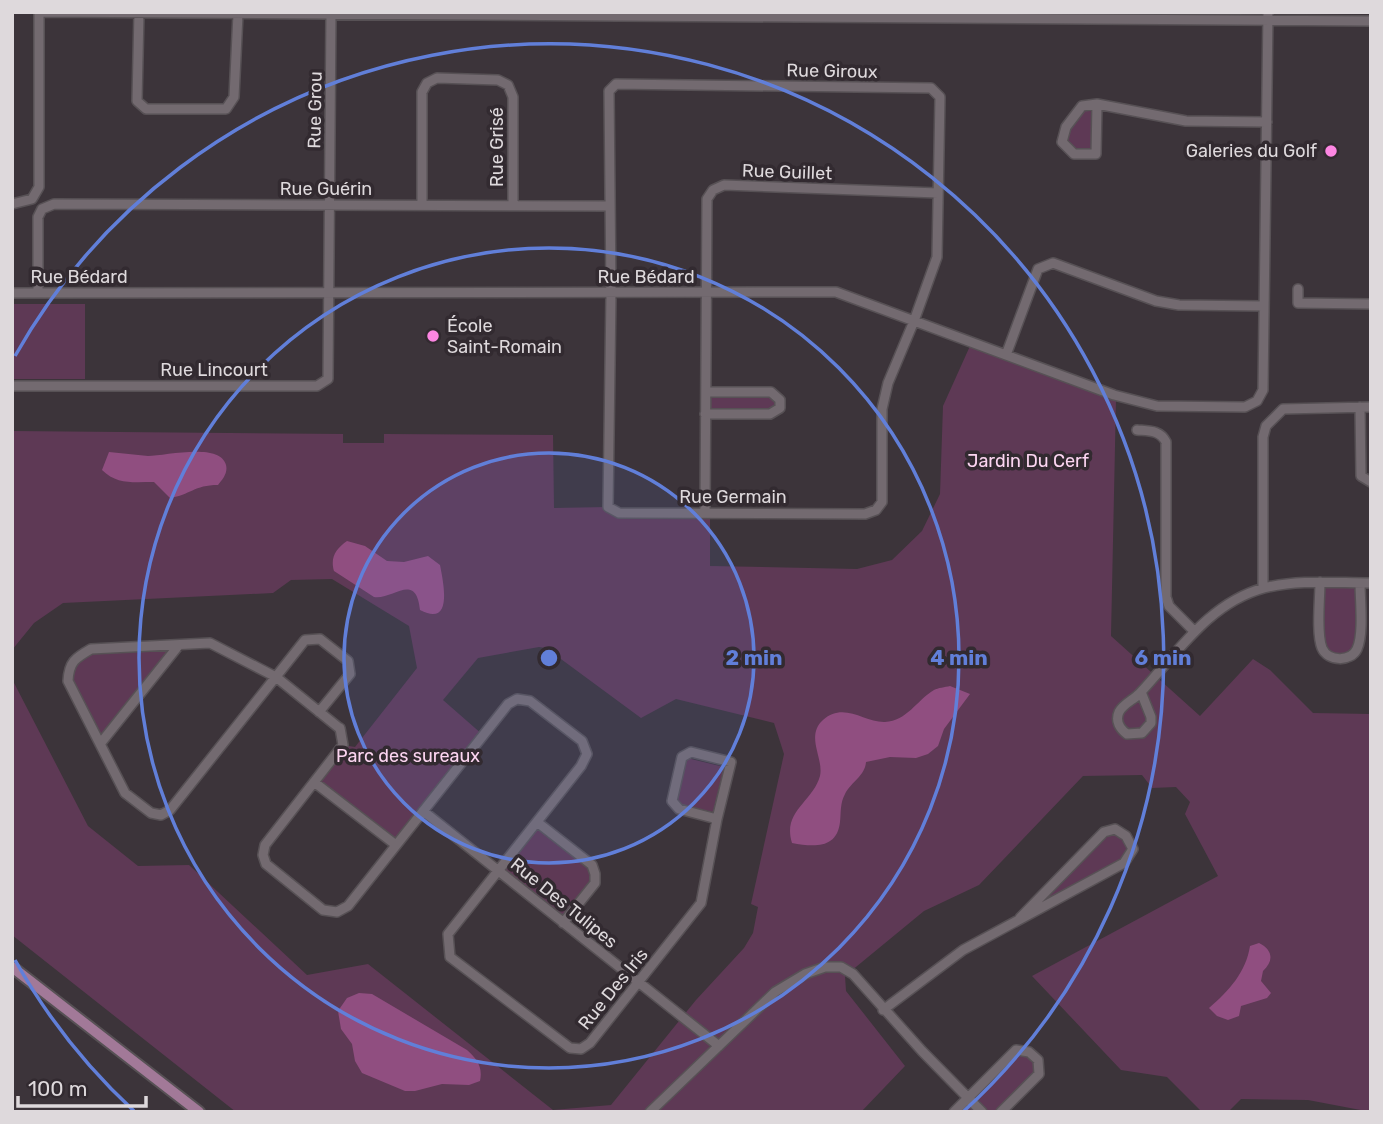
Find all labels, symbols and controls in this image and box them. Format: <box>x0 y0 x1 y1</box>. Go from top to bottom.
street label: Rue Giroux <box>786 59 878 83</box>
street label: Rue Grou <box>303 71 327 149</box>
street label: Rue Grisé <box>486 107 508 187</box>
place label: Galeries du Golf <box>1186 140 1317 162</box>
marker: Galeries du Golf <box>1323 143 1339 159</box>
street label: Rue Guillet <box>741 159 833 185</box>
street label: Rue Guérin <box>280 178 372 200</box>
street label: Rue Bédard <box>30 266 128 288</box>
street label: Rue Bédard <box>597 266 695 288</box>
place label: École Saint-Romain <box>447 315 562 358</box>
marker: École Saint-Romain <box>425 328 441 344</box>
street label: Rue Lincourt <box>160 359 268 381</box>
park label: Jardin Du Cerf <box>967 450 1089 472</box>
street label: Rue Germain <box>679 486 787 508</box>
text: 2 min <box>726 645 782 670</box>
text: 4 min <box>930 645 988 670</box>
text: 6 min <box>1135 645 1191 670</box>
centre of rings <box>537 646 561 670</box>
park label: Parc des sureaux <box>336 745 480 767</box>
street label: Rue Des Tulipes <box>506 853 622 953</box>
street label: Rue Des Iris <box>573 944 653 1034</box>
scale bar <box>18 1064 145 1108</box>
text: 100 m <box>28 1076 87 1101</box>

